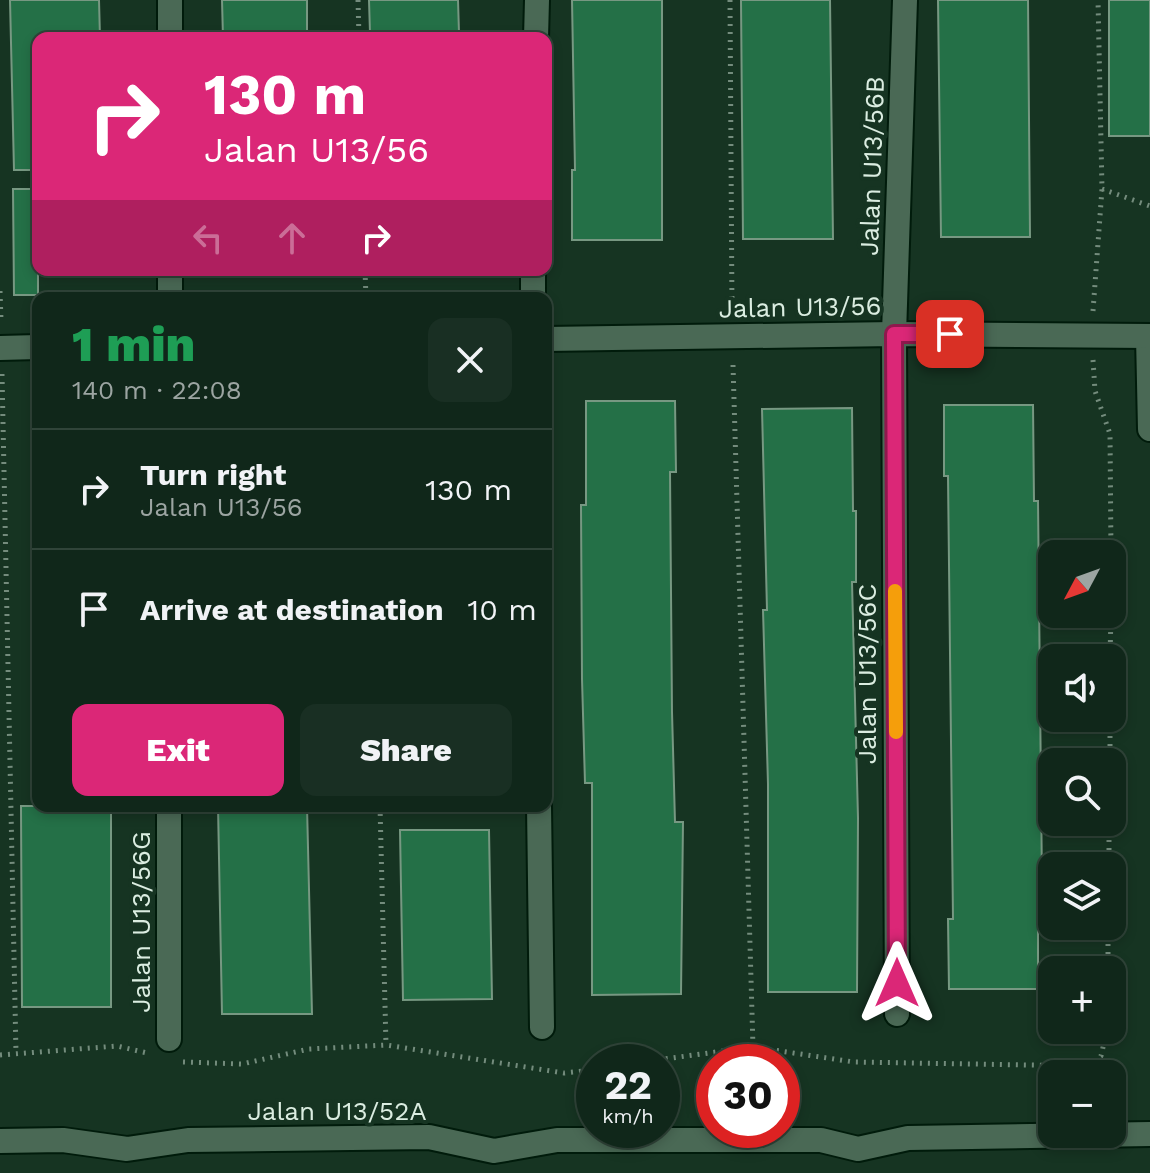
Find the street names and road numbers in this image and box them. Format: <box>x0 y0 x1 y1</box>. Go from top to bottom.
street label: Jalan U13/56B <box>854 76 890 256</box>
street label: Jalan U13/56 <box>718 291 882 323</box>
street label: Jalan U13/56C <box>852 584 882 764</box>
street label: Jalan U13/56G <box>126 831 156 1013</box>
street label: Jalan U13/52A <box>247 1096 427 1126</box>

